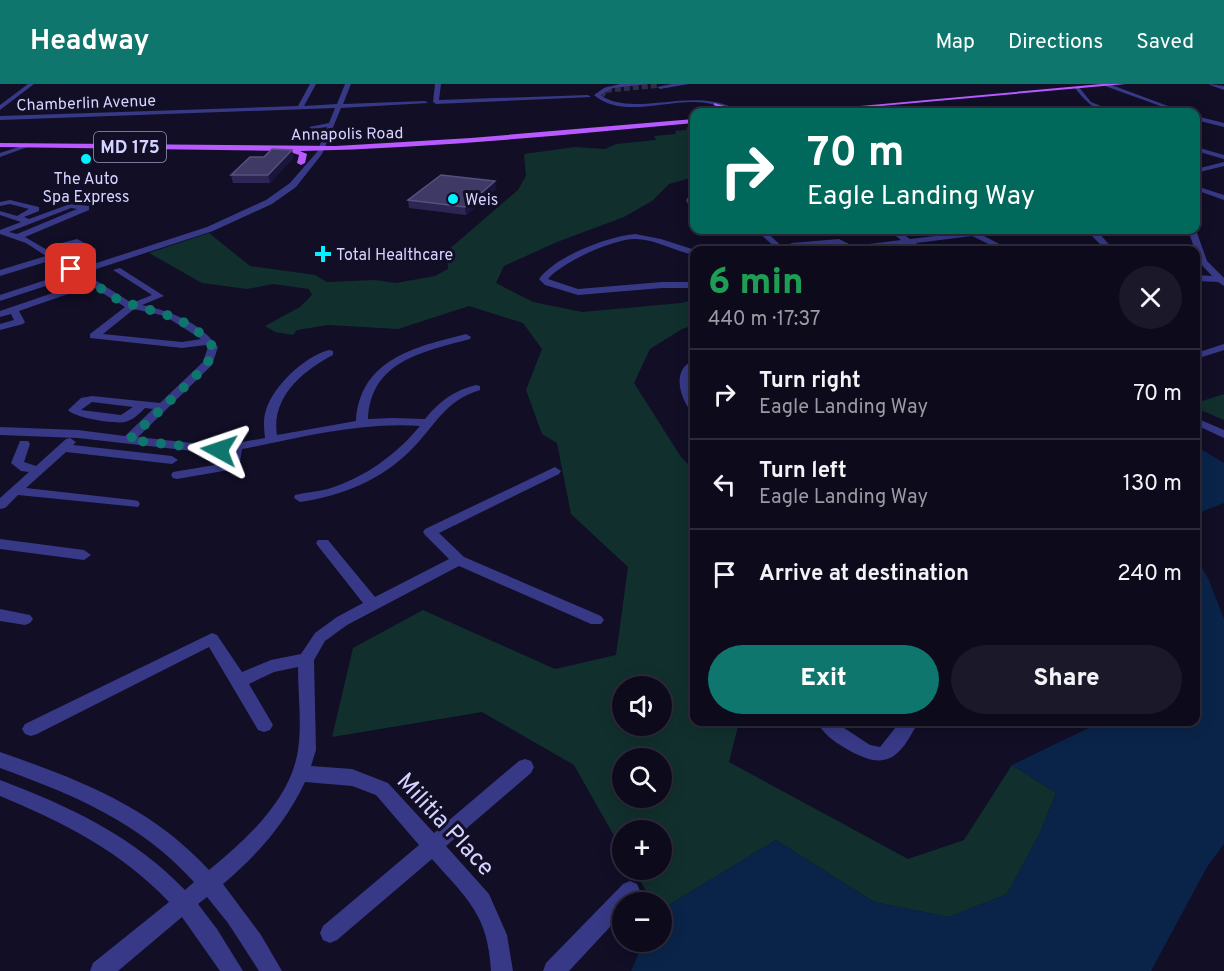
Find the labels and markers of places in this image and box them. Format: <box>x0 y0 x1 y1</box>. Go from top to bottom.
marker: The Auto Spa Express <box>79 152 93 166</box>
place label: The Auto Spa Express <box>42 170 130 208</box>
place label: Weis <box>465 191 498 211</box>
marker: Weis <box>446 192 460 206</box>
pin <box>45 243 96 294</box>
marker: Total Healthcare <box>314 245 332 263</box>
place label: Total Healthcare <box>336 246 453 266</box>

